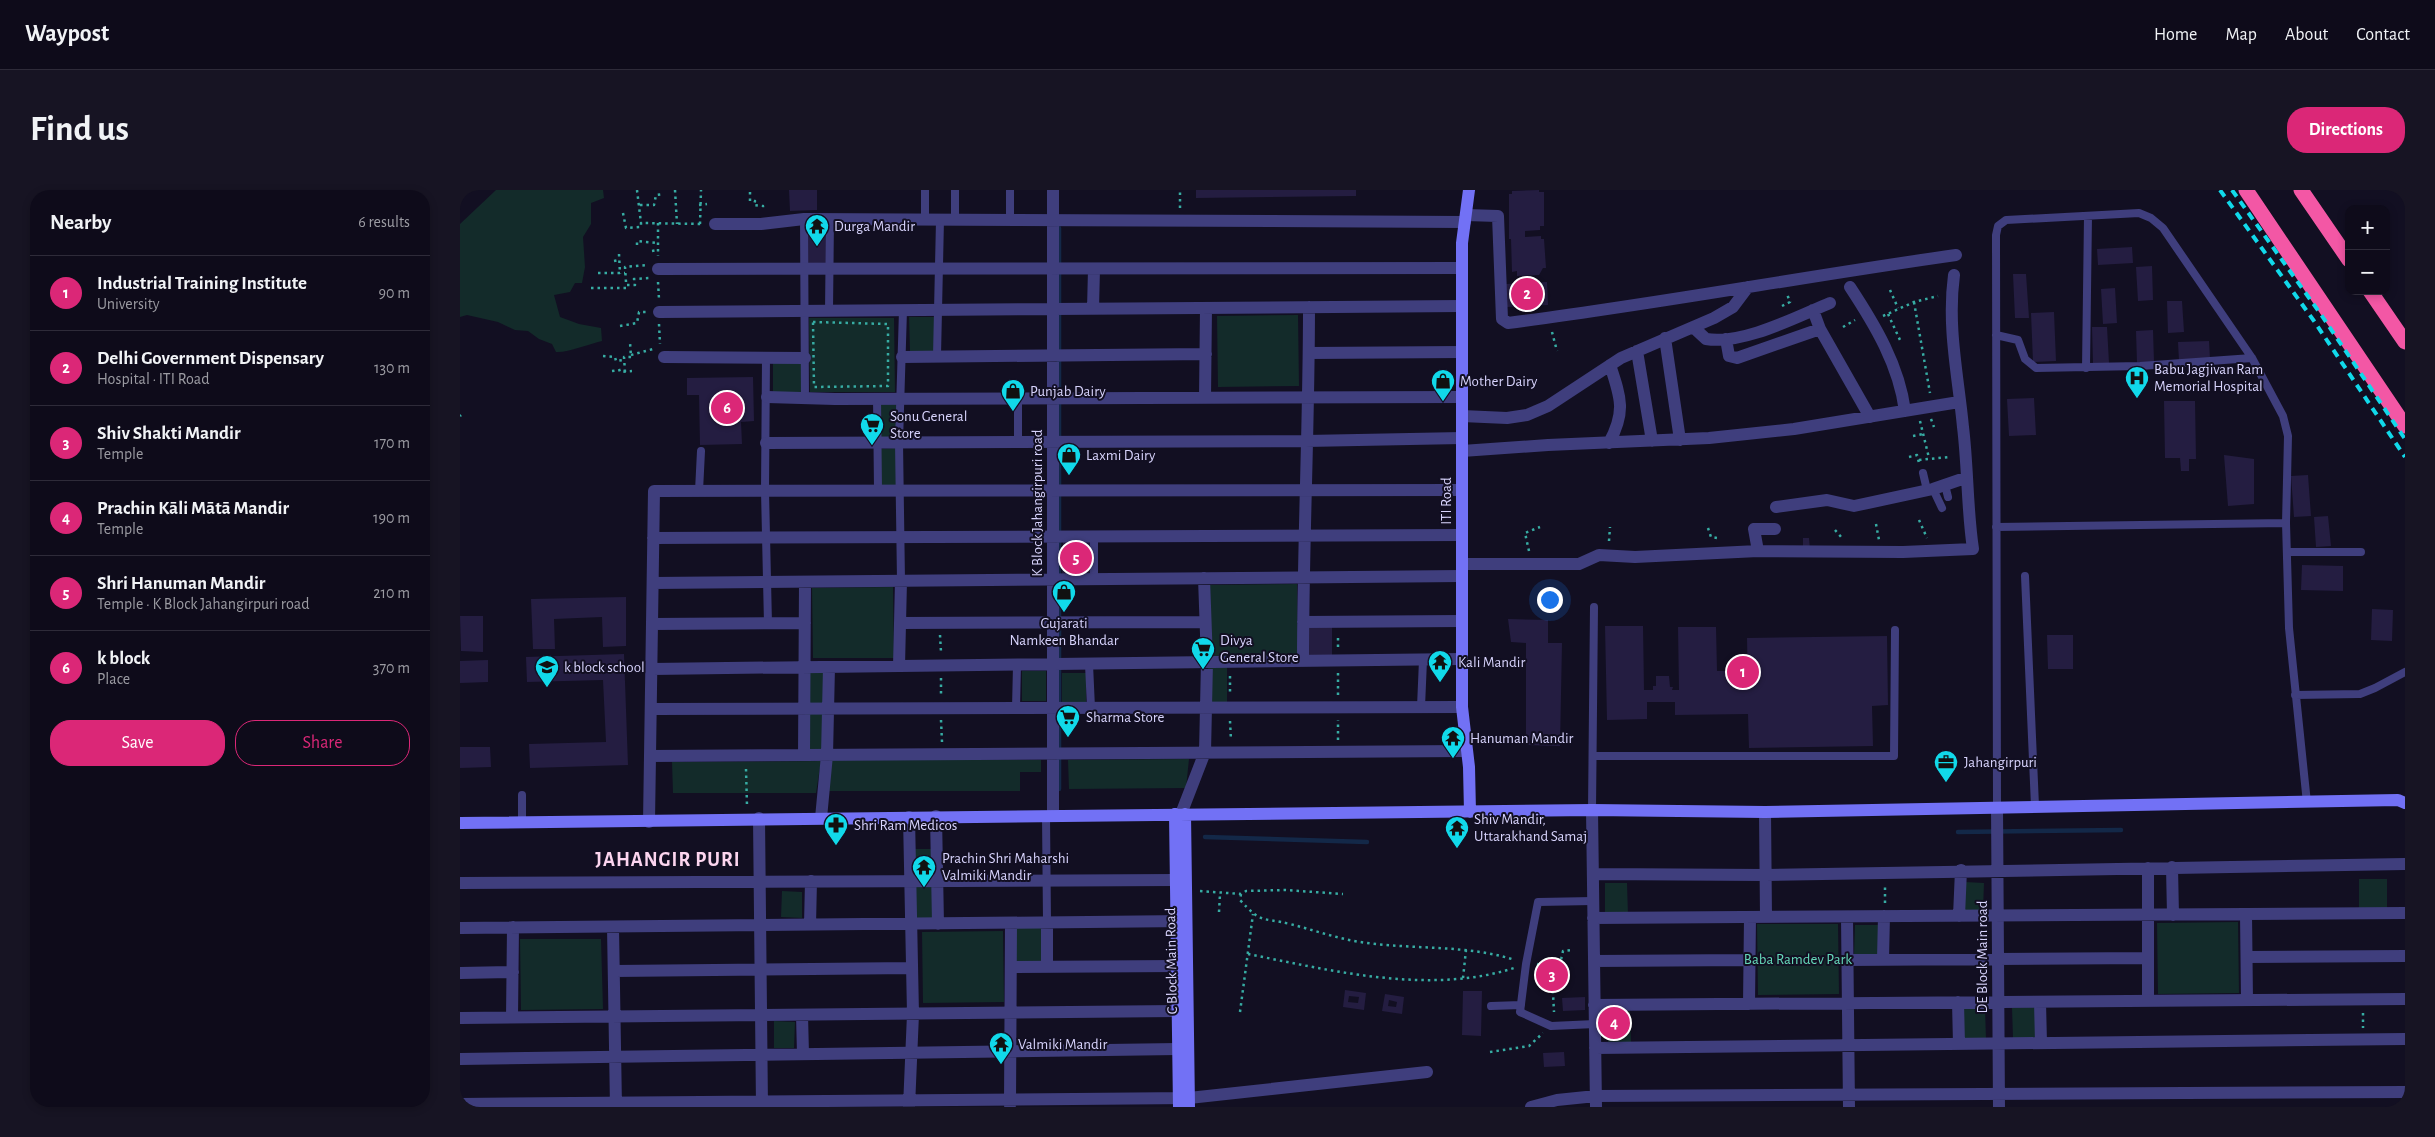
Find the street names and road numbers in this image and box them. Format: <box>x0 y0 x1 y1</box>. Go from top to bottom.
street label: K Block Jahangirpuri road <box>1030 429 1045 577</box>
street label: ITI Road <box>1439 477 1454 525</box>
street label: DE Block Main road <box>1975 900 1990 1013</box>
street label: C Block Main Road <box>1163 907 1180 1015</box>

